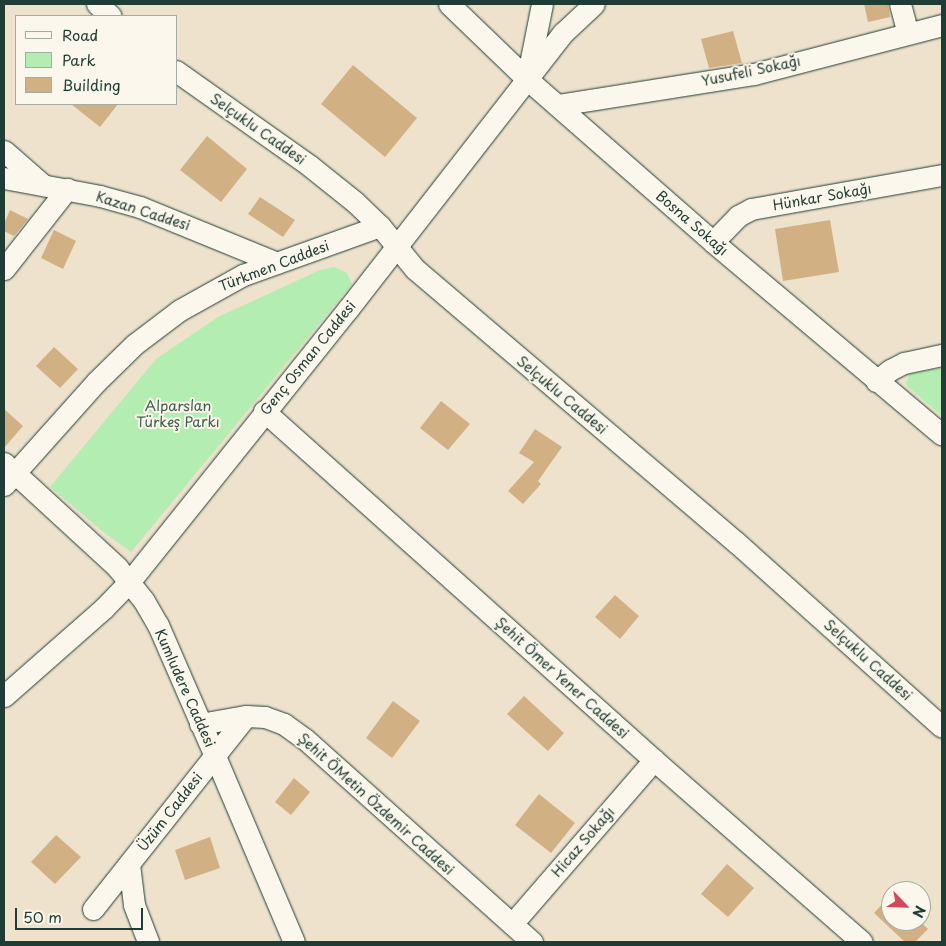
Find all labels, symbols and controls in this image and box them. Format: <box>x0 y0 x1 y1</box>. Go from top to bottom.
legend <box>15 15 178 105</box>
text: Road <box>62 23 98 46</box>
text: Park <box>62 48 96 71</box>
street label: Yusufeli Sokağı <box>700 52 802 90</box>
text: Building <box>62 73 121 96</box>
street label: Selçuklu Caddesi <box>207 90 309 168</box>
street label: Hünkar Sokağı <box>771 180 873 214</box>
street label: Bosna Sokağı <box>652 187 732 259</box>
street label: Kazan Caddesi <box>94 188 192 234</box>
street label: Türkmen Caddesi <box>217 237 331 295</box>
street label: Genç Osman Caddesi <box>256 297 360 419</box>
street label: Selçuklu Caddesi <box>513 352 611 438</box>
park label: Alparslan Türkeş Parkı <box>135 398 221 431</box>
street label: Şehit Ömer Yener Caddesi <box>491 613 633 743</box>
street label: Selçuklu Caddesi <box>820 616 916 704</box>
street label: Kumludere Caddesi <box>151 626 219 750</box>
street label: Şehit ÖMetin Özdemir Caddesi <box>294 729 458 879</box>
street label: Üzüm Caddesi <box>134 769 206 855</box>
street label: Hicaz Sokağı <box>548 804 618 880</box>
north arrow <box>881 881 931 931</box>
scale bar <box>18 898 145 930</box>
text: N <box>907 903 931 921</box>
text: 50 m <box>23 905 62 928</box>

